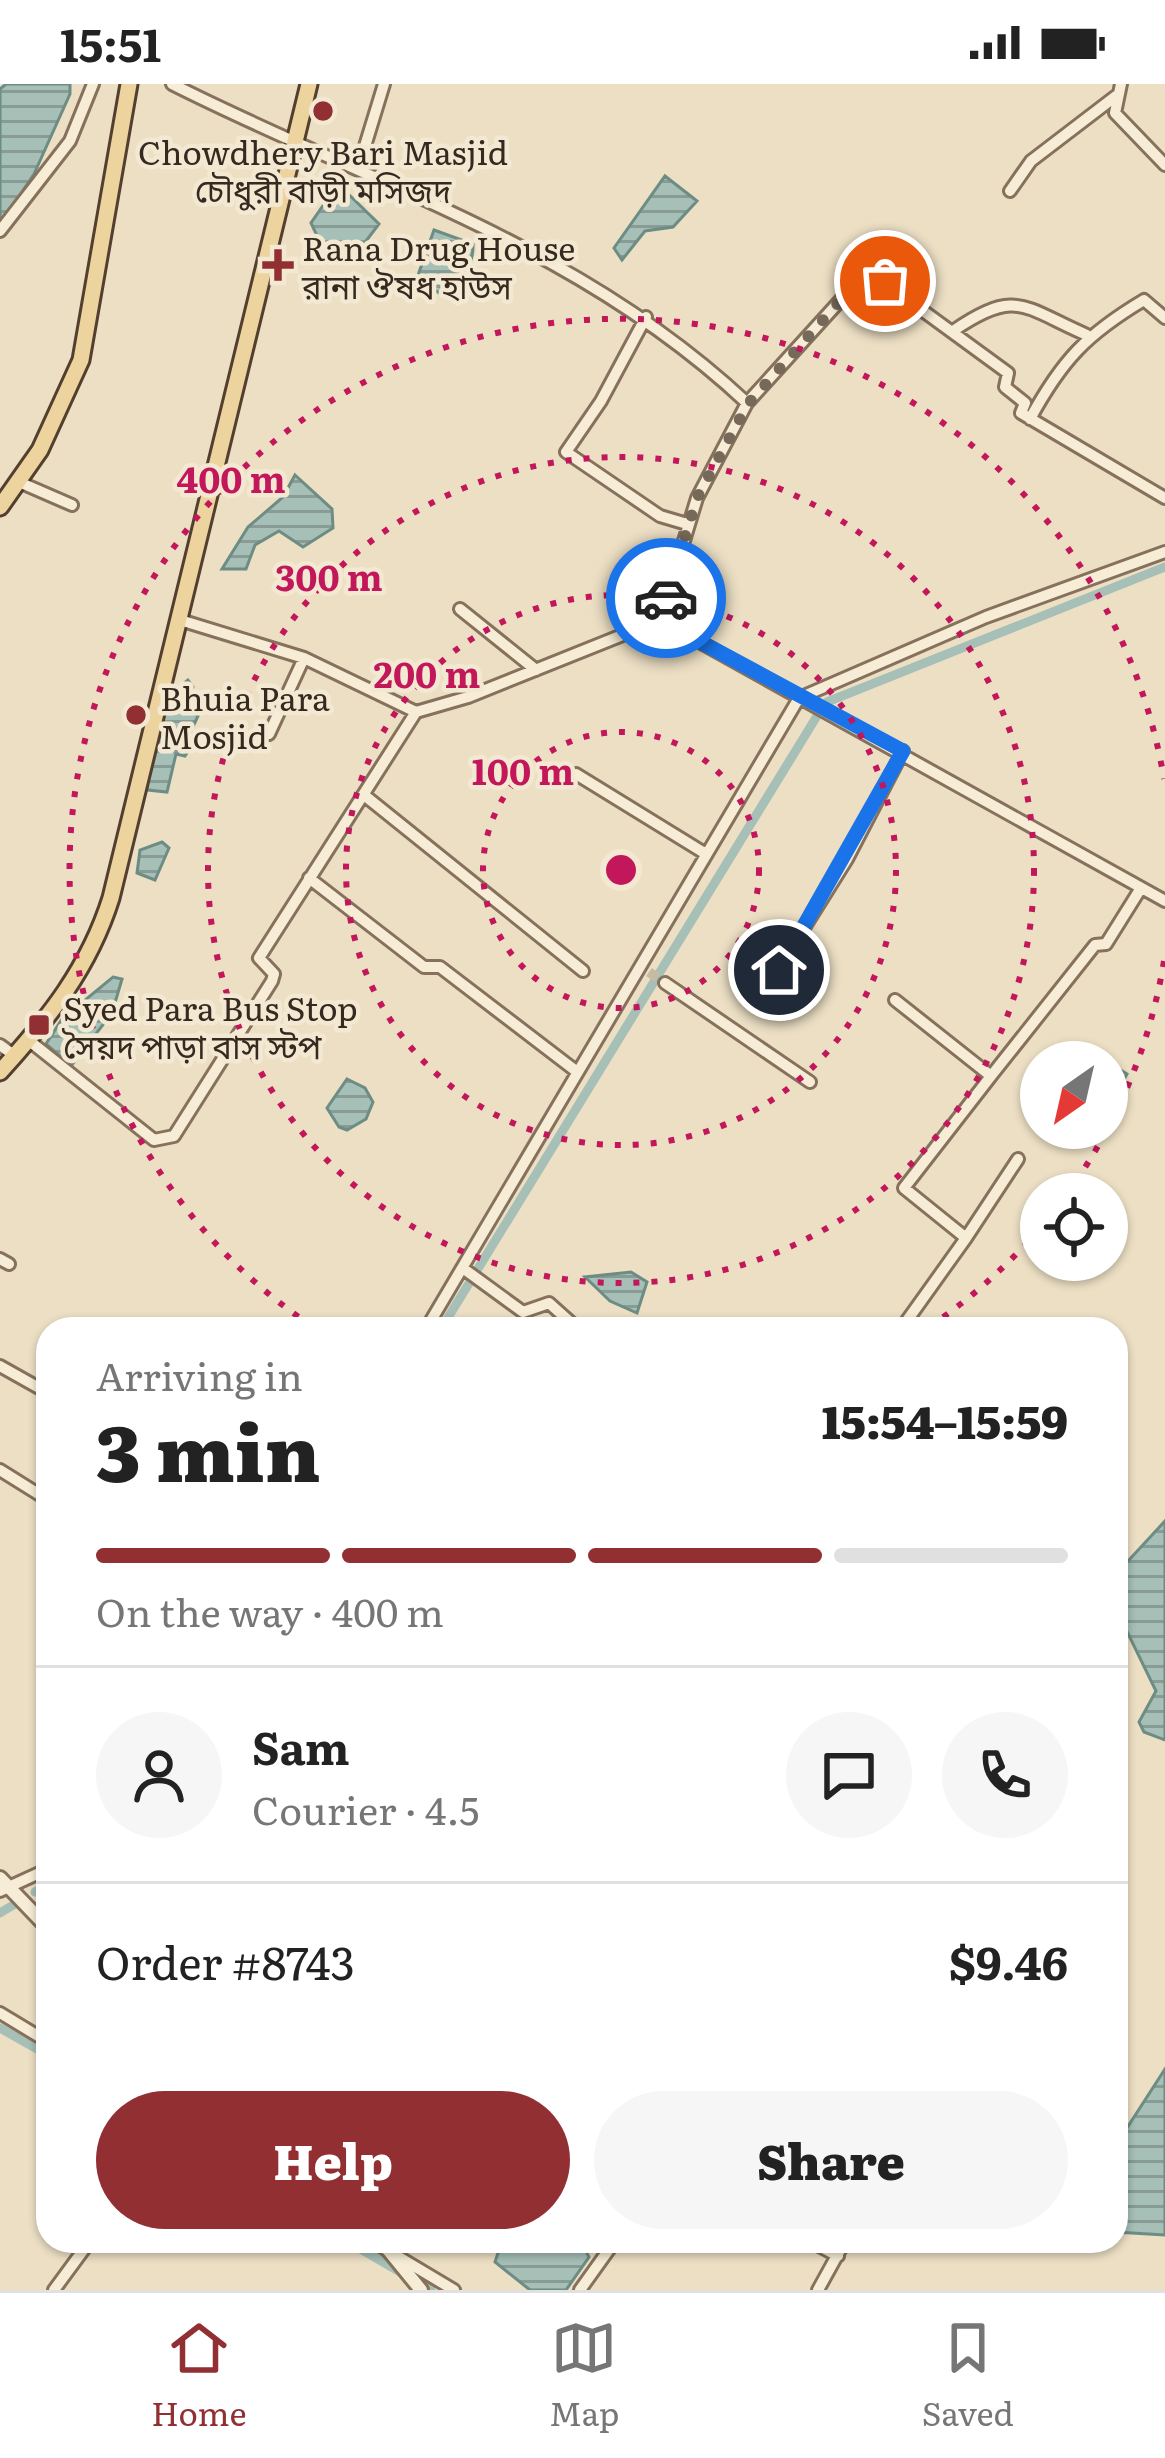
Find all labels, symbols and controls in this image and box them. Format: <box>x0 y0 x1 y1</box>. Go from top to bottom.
text: 15:51 <box>60 9 161 76</box>
marker: Chowdhery Bari Masjid চৌধুরী বাড়ী মসিজদ <box>310 98 336 124</box>
place label: Chowdhery Bari Masjid চৌধুরী বাড়ী মসিজদ <box>138 126 508 213</box>
place label: Rana Drug House রানা ঔষধ হাউস <box>301 222 575 309</box>
pin <box>834 230 936 332</box>
icon: bag <box>852 248 918 314</box>
marker: Rana Drug House রানা ঔষধ হাউস <box>265 252 291 278</box>
text: 400 m <box>176 451 286 504</box>
courier <box>606 538 726 658</box>
text: 300 m <box>275 549 383 602</box>
icon: car <box>633 565 699 631</box>
text: 200 m <box>374 646 480 699</box>
place label: Bhuia Para Mosjid <box>160 672 330 759</box>
marker: Bhuia Para Mosjid <box>123 702 149 728</box>
text: 100 m <box>472 743 574 796</box>
centre of rings <box>600 849 642 891</box>
pin <box>728 919 830 1021</box>
icon: home <box>746 937 812 1003</box>
place label: Syed Para Bus Stop সৈয়দ পাড়া বাস স্টপ <box>61 982 358 1069</box>
marker: Syed Para Bus Stop সৈয়দ পাড়া বাস স্টপ <box>26 1012 52 1038</box>
north arrow <box>1020 1041 1128 1149</box>
map controls <box>1020 1041 1128 1281</box>
button: locate <box>1020 1173 1128 1281</box>
text: Arriving in <box>96 1345 303 1403</box>
text: 15:54–15:59 <box>822 1386 1068 1453</box>
text: 3 min <box>96 1390 320 1506</box>
text: On the way · 400 m <box>96 1581 444 1639</box>
button: person <box>96 1712 222 1838</box>
text: Sam <box>252 1712 350 1779</box>
button: chat <box>786 1712 912 1838</box>
button: phone <box>942 1712 1068 1838</box>
text: Courier · 4.5 <box>252 1779 479 1837</box>
text: Order #8743 <box>96 1927 355 1994</box>
text: $9.46 <box>949 1927 1068 1994</box>
button: Help <box>96 2091 570 2229</box>
button: Share <box>594 2091 1068 2229</box>
tab: Home <box>151 2315 247 2436</box>
tab: Map <box>549 2315 619 2436</box>
tab: Saved <box>922 2315 1014 2436</box>

